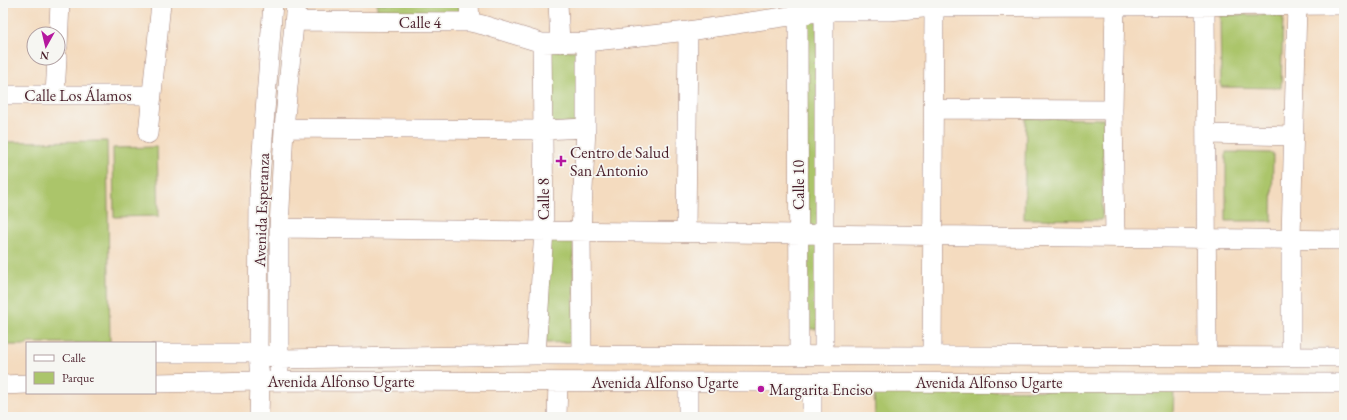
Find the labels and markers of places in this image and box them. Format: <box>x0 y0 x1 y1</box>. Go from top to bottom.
place label: Centro de Salud San Antonio <box>570 142 670 181</box>
marker: Centro de Salud San Antonio <box>555 155 567 167</box>
place label: Margarita Enciso <box>769 379 873 400</box>
marker: Margarita Enciso <box>756 384 766 394</box>

